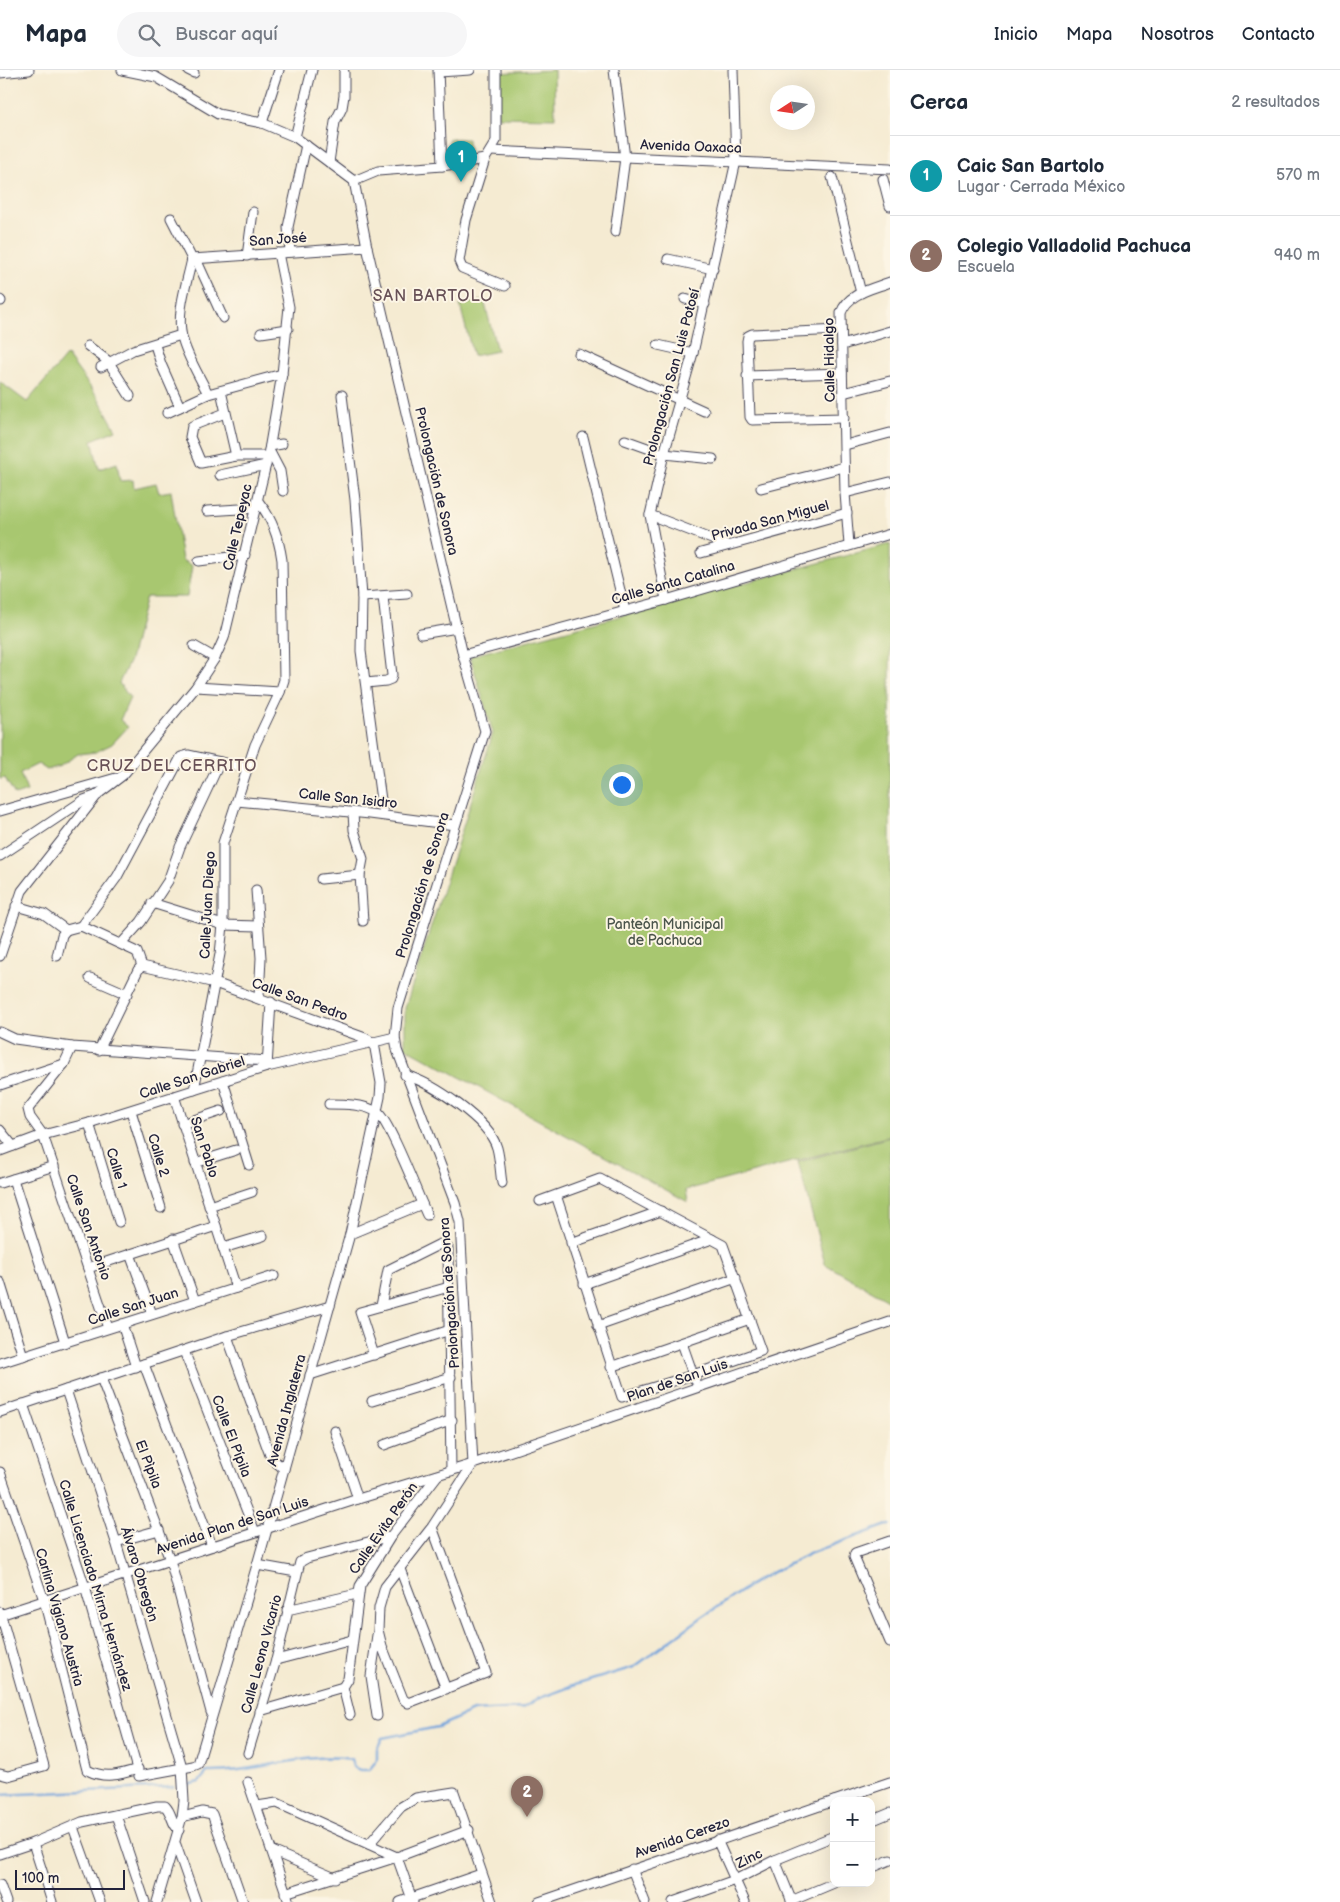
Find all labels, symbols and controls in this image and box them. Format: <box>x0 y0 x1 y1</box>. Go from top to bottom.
search box <box>117 12 467 57</box>
text: Mapa <box>25 20 87 49</box>
icon: search <box>135 21 163 49</box>
text: Buscar aquí <box>175 23 278 46</box>
text: Inicio <box>994 24 1038 45</box>
text: Mapa <box>1066 24 1112 45</box>
text: Nosotros <box>1140 24 1214 45</box>
text: Contacto <box>1242 24 1315 45</box>
north arrow <box>770 85 815 130</box>
text: Cerca <box>910 90 968 115</box>
text: 2 resultados <box>1231 93 1320 112</box>
street label: Avenida Oaxaca <box>640 136 742 157</box>
pin: 1 <box>445 141 477 182</box>
text: Caic San Bartolo <box>957 155 1104 178</box>
text: 1 <box>923 166 929 185</box>
text: 570 m <box>1276 166 1320 185</box>
text: Lugar · Cerrada México <box>957 178 1125 197</box>
street label: San José <box>249 229 308 250</box>
text: Colegio Valladolid Pachuca <box>957 235 1191 258</box>
text: 2 <box>921 246 931 265</box>
text: 940 m <box>1274 246 1320 265</box>
text: Escuela <box>957 258 1015 277</box>
street label: Prolongación San Luis Potosí <box>640 286 703 467</box>
district label: SAN BARTOLO <box>373 287 493 306</box>
street label: Calle Hidalgo <box>820 317 839 402</box>
street label: Prolongación de Sonora <box>411 405 462 557</box>
street label: Calle Tepeyac <box>219 482 256 572</box>
street label: Privada San Miguel <box>709 497 831 544</box>
street label: Calle Santa Catalina <box>609 557 737 608</box>
district label: CRUZ DEL CERRITO <box>87 757 257 776</box>
your location <box>609 772 635 798</box>
street label: Calle San Isidro <box>298 785 398 812</box>
street label: Prolongación de Sonora <box>392 810 453 960</box>
street label: Calle Juan Diego <box>196 851 219 959</box>
park label: Panteón Municipal de Pachuca <box>607 916 723 949</box>
street label: Calle San Pedro <box>249 974 350 1025</box>
street label: Calle San Gabriel <box>137 1052 247 1103</box>
street label: San Pablo <box>187 1115 222 1180</box>
street label: Calle 2 <box>144 1131 173 1180</box>
street label: Calle 1 <box>102 1146 131 1190</box>
street label: Calle San Antonio <box>62 1172 115 1283</box>
street label: Prolongación de Sonora <box>436 1217 463 1369</box>
street label: Calle San Juan <box>86 1284 181 1329</box>
street label: Avenida Inglaterra <box>263 1352 310 1468</box>
street label: Plan de San Luis <box>625 1355 730 1406</box>
street label: Calle El Pípila <box>208 1393 255 1480</box>
street label: El Pìpila <box>132 1438 166 1491</box>
street label: Calle Licenciado Mirna Hernández <box>55 1478 136 1693</box>
street label: Calle Evita Perón <box>345 1479 421 1577</box>
street label: Avenida Plan de San Luis <box>154 1493 311 1558</box>
street label: Álvaro Obregón <box>117 1524 163 1624</box>
street label: Carlina Vigiano Austria <box>32 1546 87 1688</box>
street label: Calle Leona Vicario <box>237 1593 286 1716</box>
pin: 2 <box>511 1776 543 1817</box>
map controls <box>830 1797 875 1887</box>
button: + <box>830 1797 875 1842</box>
street label: Avenida Cerezo <box>632 1813 732 1862</box>
button: − <box>830 1842 875 1887</box>
street label: Zinc <box>732 1845 765 1872</box>
scale bar <box>15 1867 125 1890</box>
text: 100 m <box>22 1870 59 1887</box>

